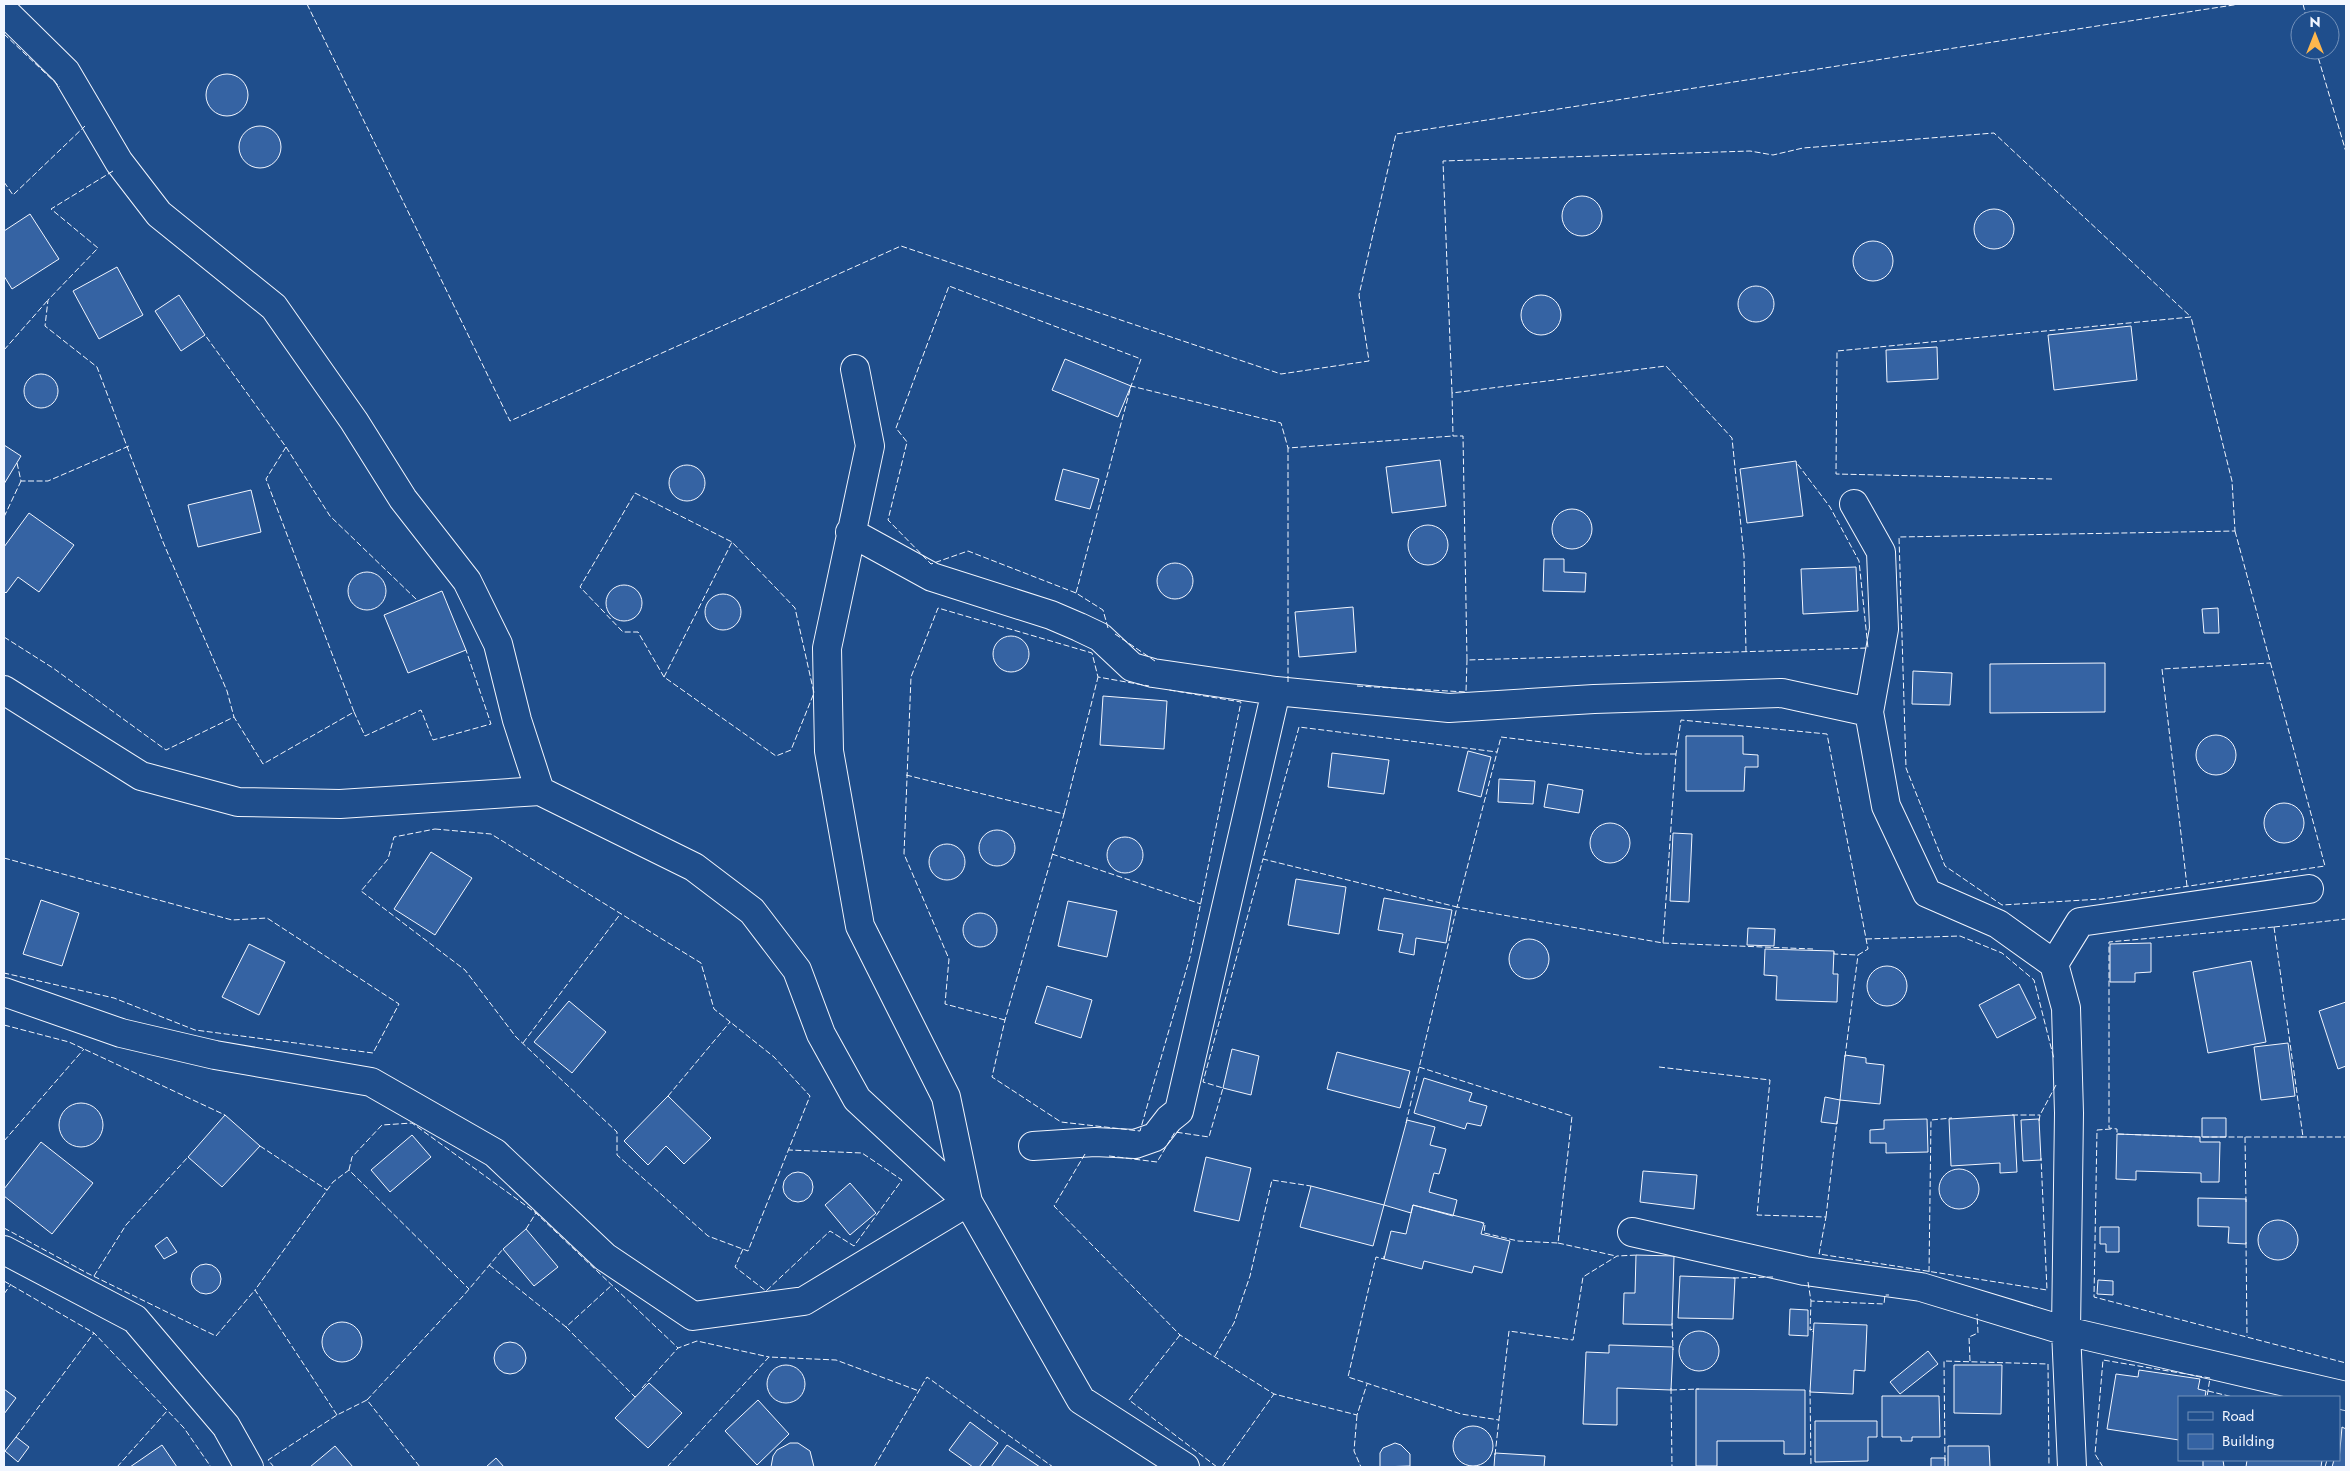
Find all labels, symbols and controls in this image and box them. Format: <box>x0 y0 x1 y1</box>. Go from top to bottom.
north arrow <box>2290 10 2340 60</box>
text: N <box>2309 12 2321 32</box>
legend <box>2178 1396 2340 1461</box>
text: Road <box>2222 1405 2254 1427</box>
text: Building <box>2222 1430 2274 1452</box>

